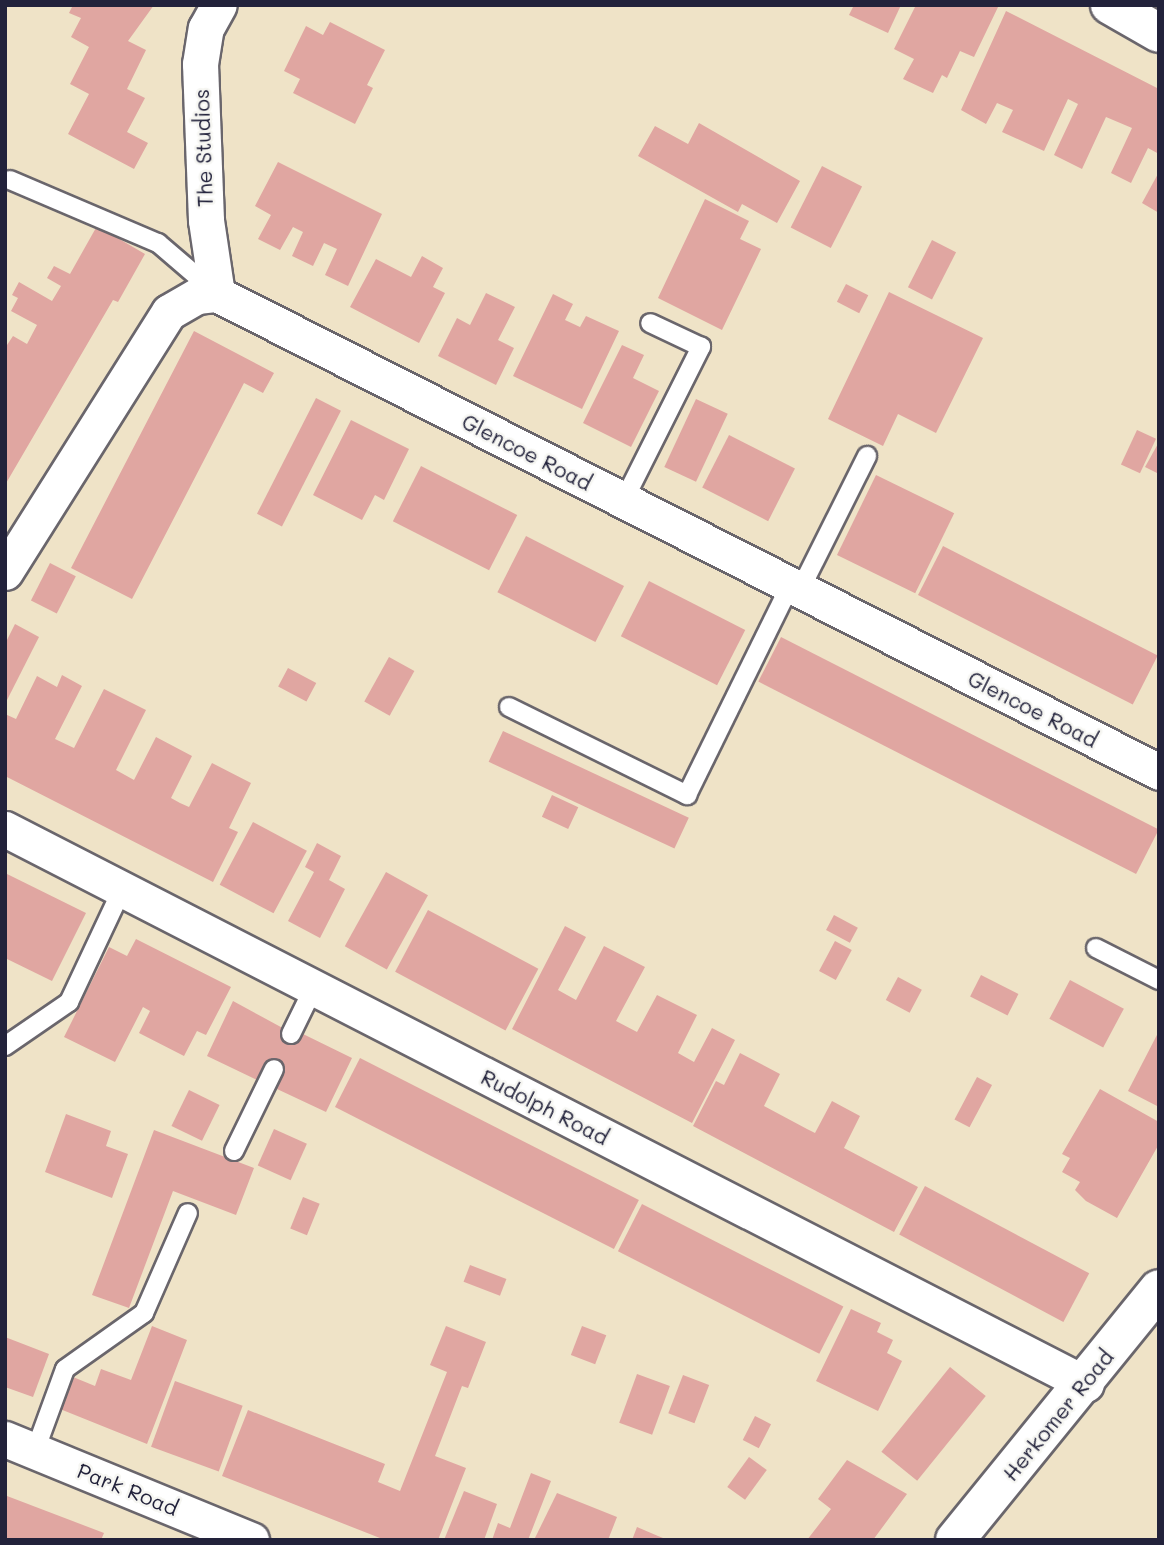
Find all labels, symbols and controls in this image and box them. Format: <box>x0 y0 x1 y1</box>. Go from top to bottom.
street label: The Studios <box>188 88 218 208</box>
street label: Glencoe Road <box>458 408 596 496</box>
street label: Glencoe Road <box>964 665 1102 753</box>
street label: Rudolph Road <box>477 1064 613 1150</box>
street label: Herkomer Road <box>997 1344 1119 1486</box>
street label: Park Road <box>74 1457 182 1521</box>

